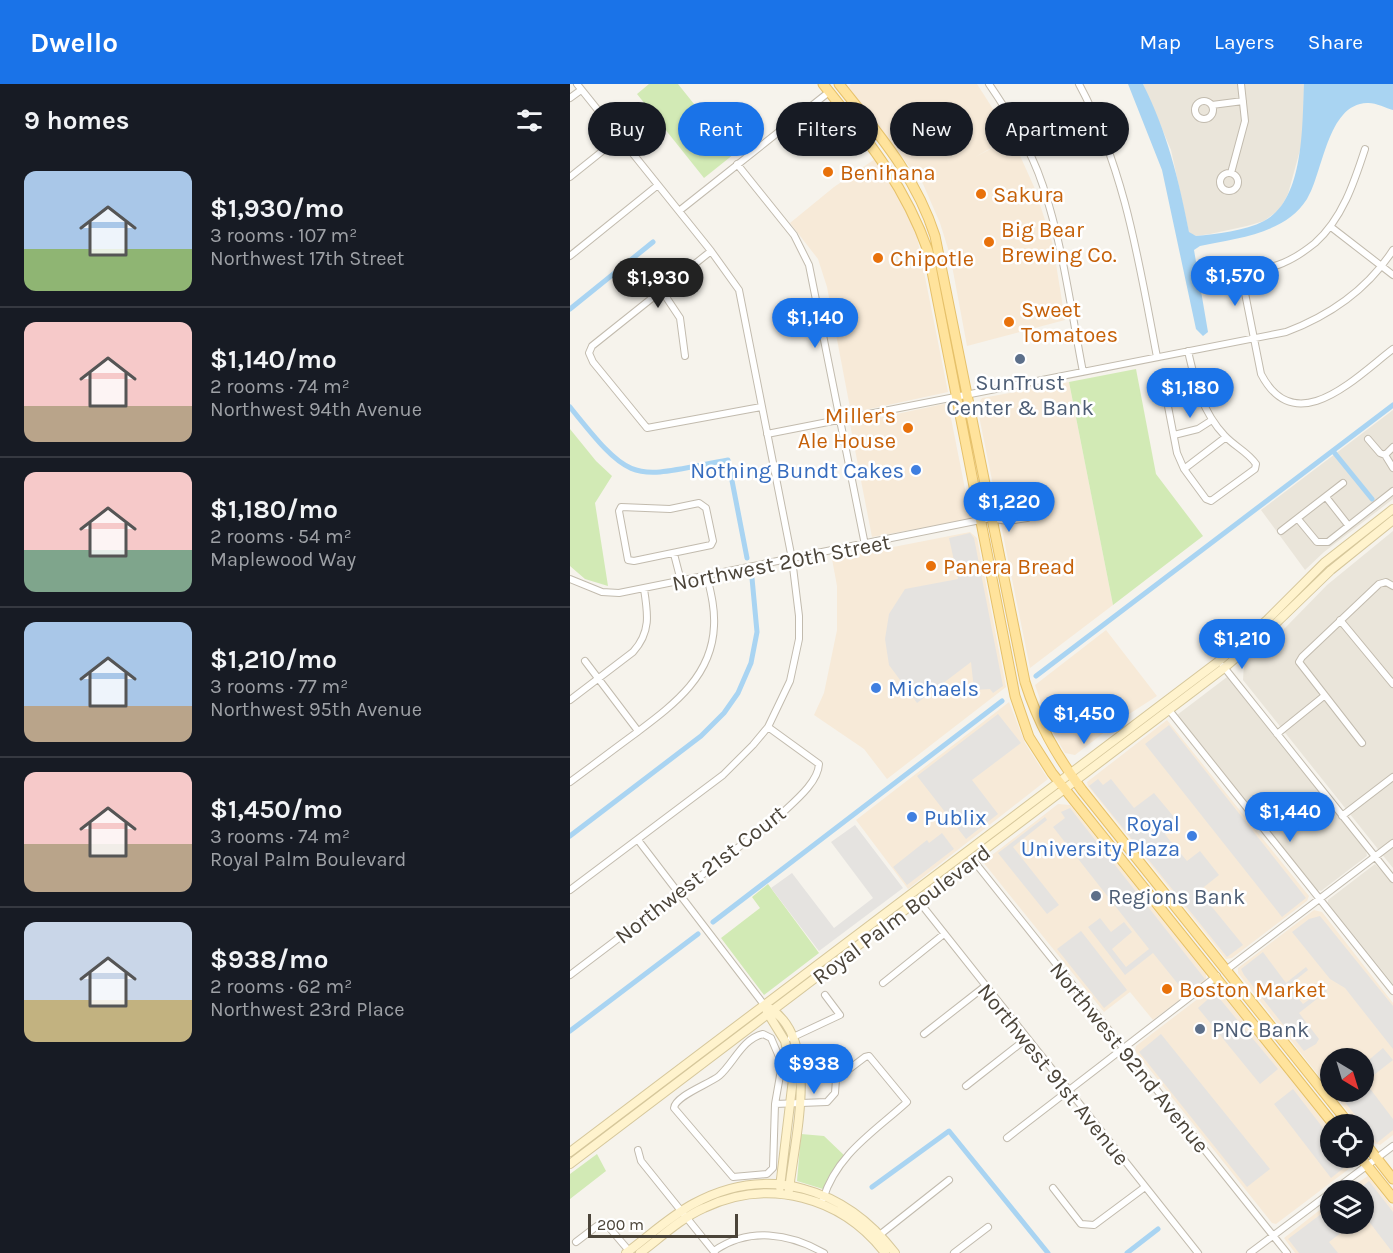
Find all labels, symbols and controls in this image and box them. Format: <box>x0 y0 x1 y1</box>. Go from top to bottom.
text: Dwello <box>30 26 118 59</box>
text: Map <box>1139 30 1181 54</box>
text: Layers <box>1214 30 1275 54</box>
text: Share <box>1308 30 1363 54</box>
chip: Buy <box>588 102 666 156</box>
chip: Rent <box>678 102 764 156</box>
chip: Filters <box>776 102 878 156</box>
chip: New <box>890 102 973 156</box>
chip: Apartment <box>985 102 1129 156</box>
icon: filters <box>513 104 546 137</box>
text: 9 homes <box>24 105 130 136</box>
place label: Benihana <box>840 160 936 186</box>
marker: Benihana <box>821 165 835 179</box>
place label: Sakura <box>993 182 1064 208</box>
marker: Sakura <box>974 187 988 201</box>
text: $1,930/mo <box>210 193 344 224</box>
icon: home <box>72 195 144 267</box>
place label: Big Bear Brewing Co. <box>1001 217 1117 268</box>
text: 3 rooms · 107 m² <box>210 224 357 247</box>
marker: Big Bear Brewing Co. <box>982 235 996 249</box>
place label: Chipotle <box>890 246 974 272</box>
text: Northwest 17th Street <box>210 247 404 270</box>
marker: Chipotle <box>871 251 885 265</box>
pin: $1,570 <box>1186 256 1284 307</box>
pin: $1,930 <box>609 258 707 309</box>
text: $1,570 <box>1205 264 1265 287</box>
text: $1,930 <box>626 266 690 289</box>
place label: Sweet Tomatoes <box>1021 297 1118 348</box>
pin: $1,140 <box>766 298 864 349</box>
text: $1,140 <box>786 306 844 329</box>
marker: Sweet Tomatoes <box>1002 315 1016 329</box>
text: $1,140/mo <box>210 344 337 375</box>
icon: home <box>72 346 144 418</box>
marker: SunTrust Center & Bank <box>1013 352 1027 366</box>
pin: $1,180 <box>1141 368 1239 419</box>
place label: SunTrust Center & Bank <box>946 370 1094 421</box>
text: 2 rooms · 74 m² <box>210 375 350 398</box>
text: $1,180 <box>1161 376 1219 399</box>
text: Northwest 94th Avenue <box>210 398 422 421</box>
place label: Miller's Ale House <box>798 403 896 454</box>
marker: Miller's Ale House <box>901 421 915 435</box>
place label: Nothing Bundt Cakes <box>690 458 904 484</box>
marker: Nothing Bundt Cakes <box>909 463 923 477</box>
pin: $1,220 <box>960 482 1058 533</box>
text: $1,220 <box>978 490 1040 513</box>
text: $1,180/mo <box>210 494 338 525</box>
icon: home <box>72 496 144 568</box>
text: 2 rooms · 54 m² <box>210 525 352 548</box>
street label: Northwest 20th Street <box>670 529 893 597</box>
text: Maplewood Way <box>210 548 356 571</box>
place label: Panera Bread <box>943 554 1075 580</box>
marker: Panera Bread <box>924 559 938 573</box>
pin: $1,210 <box>1193 619 1291 670</box>
text: $1,210 <box>1213 627 1271 650</box>
text: $1,210/mo <box>210 644 337 675</box>
icon: home <box>72 646 144 718</box>
text: 3 rooms · 77 m² <box>210 675 348 698</box>
place label: Michaels <box>888 676 979 702</box>
marker: Michaels <box>869 681 883 695</box>
pin: $1,450 <box>1035 694 1133 745</box>
text: Northwest 95th Avenue <box>210 698 422 721</box>
text: $1,450 <box>1053 702 1115 725</box>
pin: $1,440 <box>1241 792 1339 843</box>
text: $1,450/mo <box>210 794 342 825</box>
icon: home <box>72 796 144 868</box>
street label: Northwest 21st Court <box>610 800 791 949</box>
text: $1,440 <box>1259 800 1321 823</box>
place label: Publix <box>924 805 987 831</box>
marker: Publix <box>905 810 919 824</box>
place label: Royal University Plaza <box>1021 811 1180 862</box>
text: 3 rooms · 74 m² <box>210 825 350 848</box>
marker: Royal University Plaza <box>1185 829 1199 843</box>
street label: Royal Palm Boulevard <box>807 839 996 990</box>
text: Royal Palm Boulevard <box>210 848 406 871</box>
place label: Regions Bank <box>1108 884 1245 910</box>
marker: Regions Bank <box>1089 889 1103 903</box>
text: $938/mo <box>210 944 328 975</box>
icon: home <box>72 946 144 1018</box>
street label: Northwest 92nd Avenue <box>1044 957 1214 1158</box>
text: 2 rooms · 62 m² <box>210 975 352 998</box>
place label: Boston Market <box>1179 977 1326 1003</box>
street label: Northwest 91st Avenue <box>972 978 1135 1171</box>
marker: Boston Market <box>1160 982 1174 996</box>
text: Northwest 23rd Place <box>210 998 404 1021</box>
place label: PNC Bank <box>1212 1017 1309 1043</box>
marker: PNC Bank <box>1193 1022 1207 1036</box>
pin: $938 <box>778 1044 850 1095</box>
north arrow <box>1320 1048 1374 1102</box>
map controls <box>1320 1048 1374 1234</box>
text: $938 <box>788 1052 840 1075</box>
button: locate <box>1320 1114 1374 1168</box>
button: layers <box>1320 1180 1374 1234</box>
scale bar <box>588 1211 738 1238</box>
text: 200 m <box>597 1215 644 1234</box>

